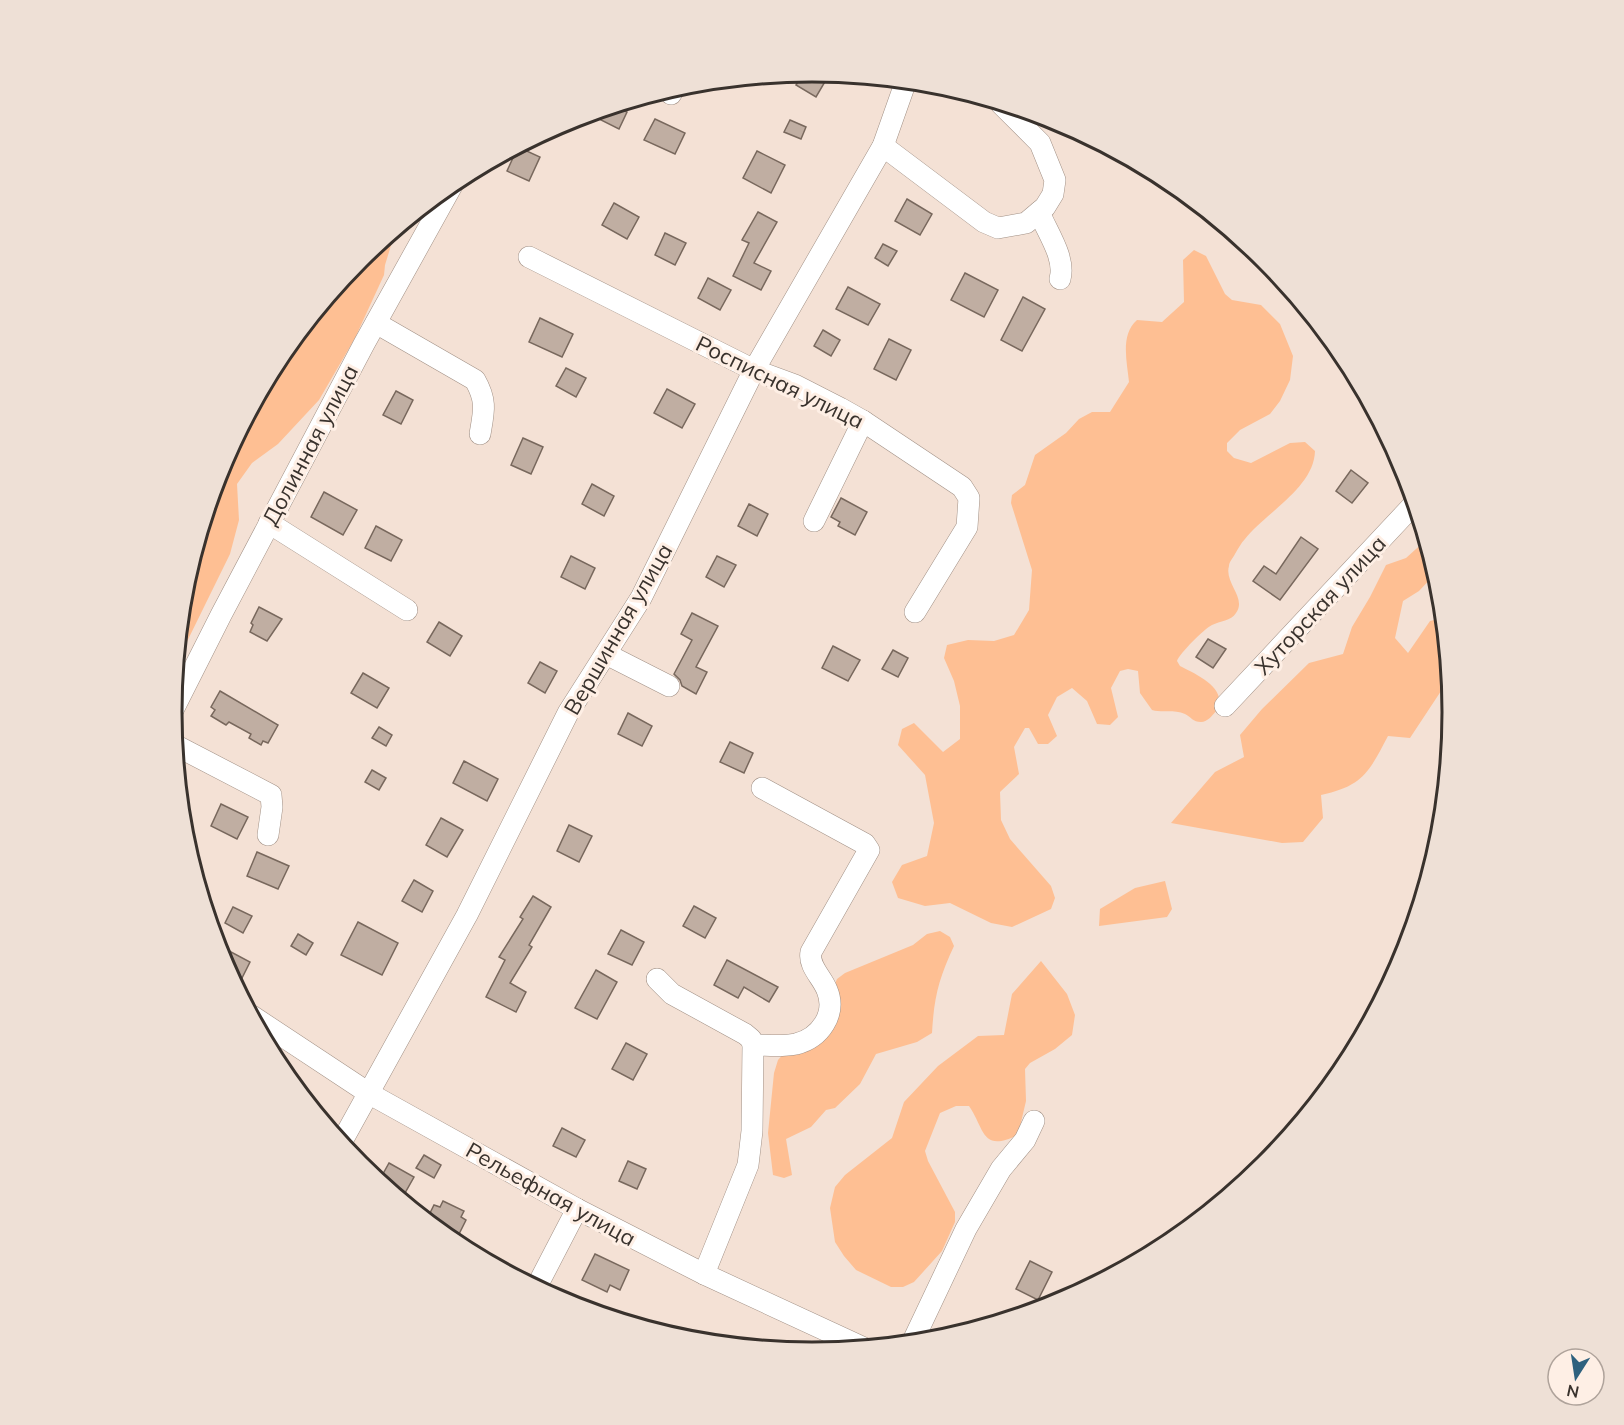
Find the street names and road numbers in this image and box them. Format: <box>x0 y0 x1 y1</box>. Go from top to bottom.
street label: Росписная улица <box>691 329 869 435</box>
street label: Долинная улица <box>256 360 364 530</box>
street label: Хуторская улица <box>1248 530 1392 680</box>
street label: Вершинная улица <box>558 538 678 720</box>
street label: Рельефная улица <box>461 1136 641 1252</box>

